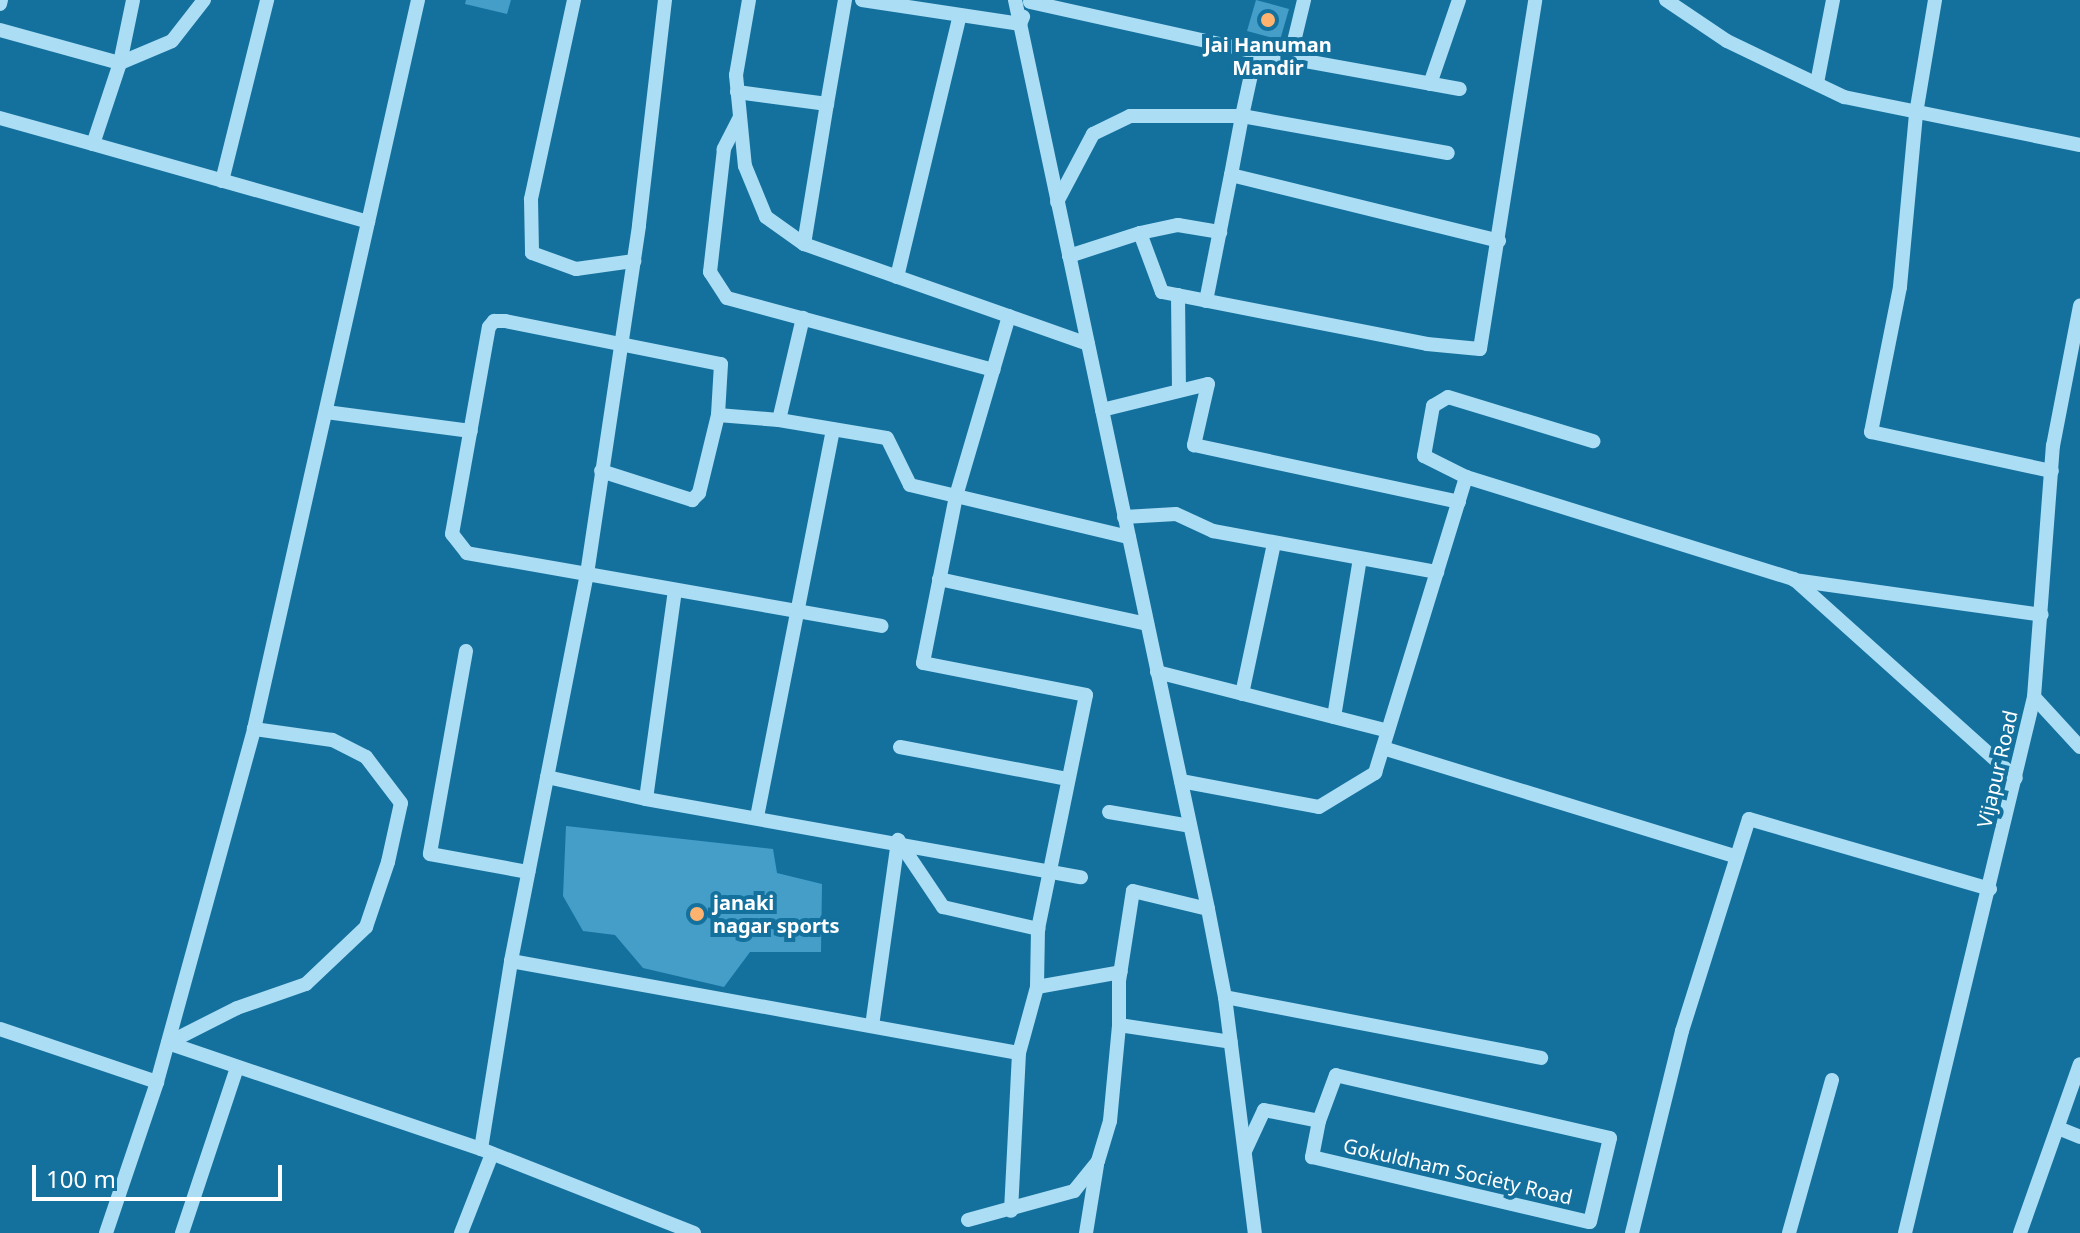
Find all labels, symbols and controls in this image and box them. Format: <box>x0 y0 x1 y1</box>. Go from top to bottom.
marker: Jai Hanuman Mandir <box>1259 11 1277 29</box>
place label: Jai Hanuman Mandir <box>1204 32 1332 79</box>
street label: Vijapur Road <box>1972 708 2022 830</box>
place label: janaki nagar sports <box>713 890 840 937</box>
marker: janaki nagar sports <box>688 905 706 923</box>
street label: Gokuldham Society Road <box>1341 1133 1575 1209</box>
scale bar <box>36 1149 286 1199</box>
text: 100 m <box>46 1162 116 1195</box>

